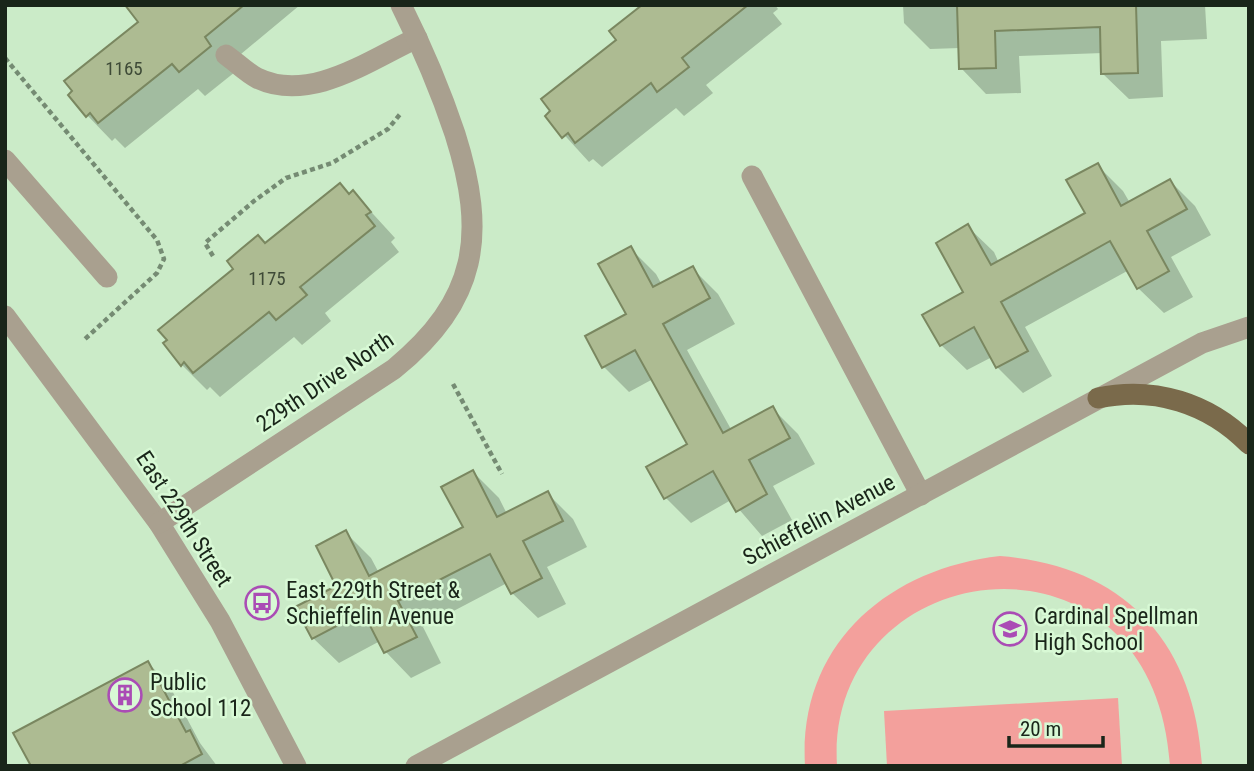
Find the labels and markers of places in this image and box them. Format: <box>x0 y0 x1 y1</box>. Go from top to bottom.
place label: East 229th Street & Schieffelin Avenue <box>286 577 460 630</box>
bus stop icon: East 229th Street & Schieffelin Avenue <box>243 584 281 622</box>
place label: Cardinal Spellman High School <box>1034 603 1198 656</box>
school or university icon: Cardinal Spellman High School <box>991 610 1029 648</box>
place label: Public School 112 <box>150 669 251 722</box>
building icon: Public School 112 <box>106 676 144 714</box>

